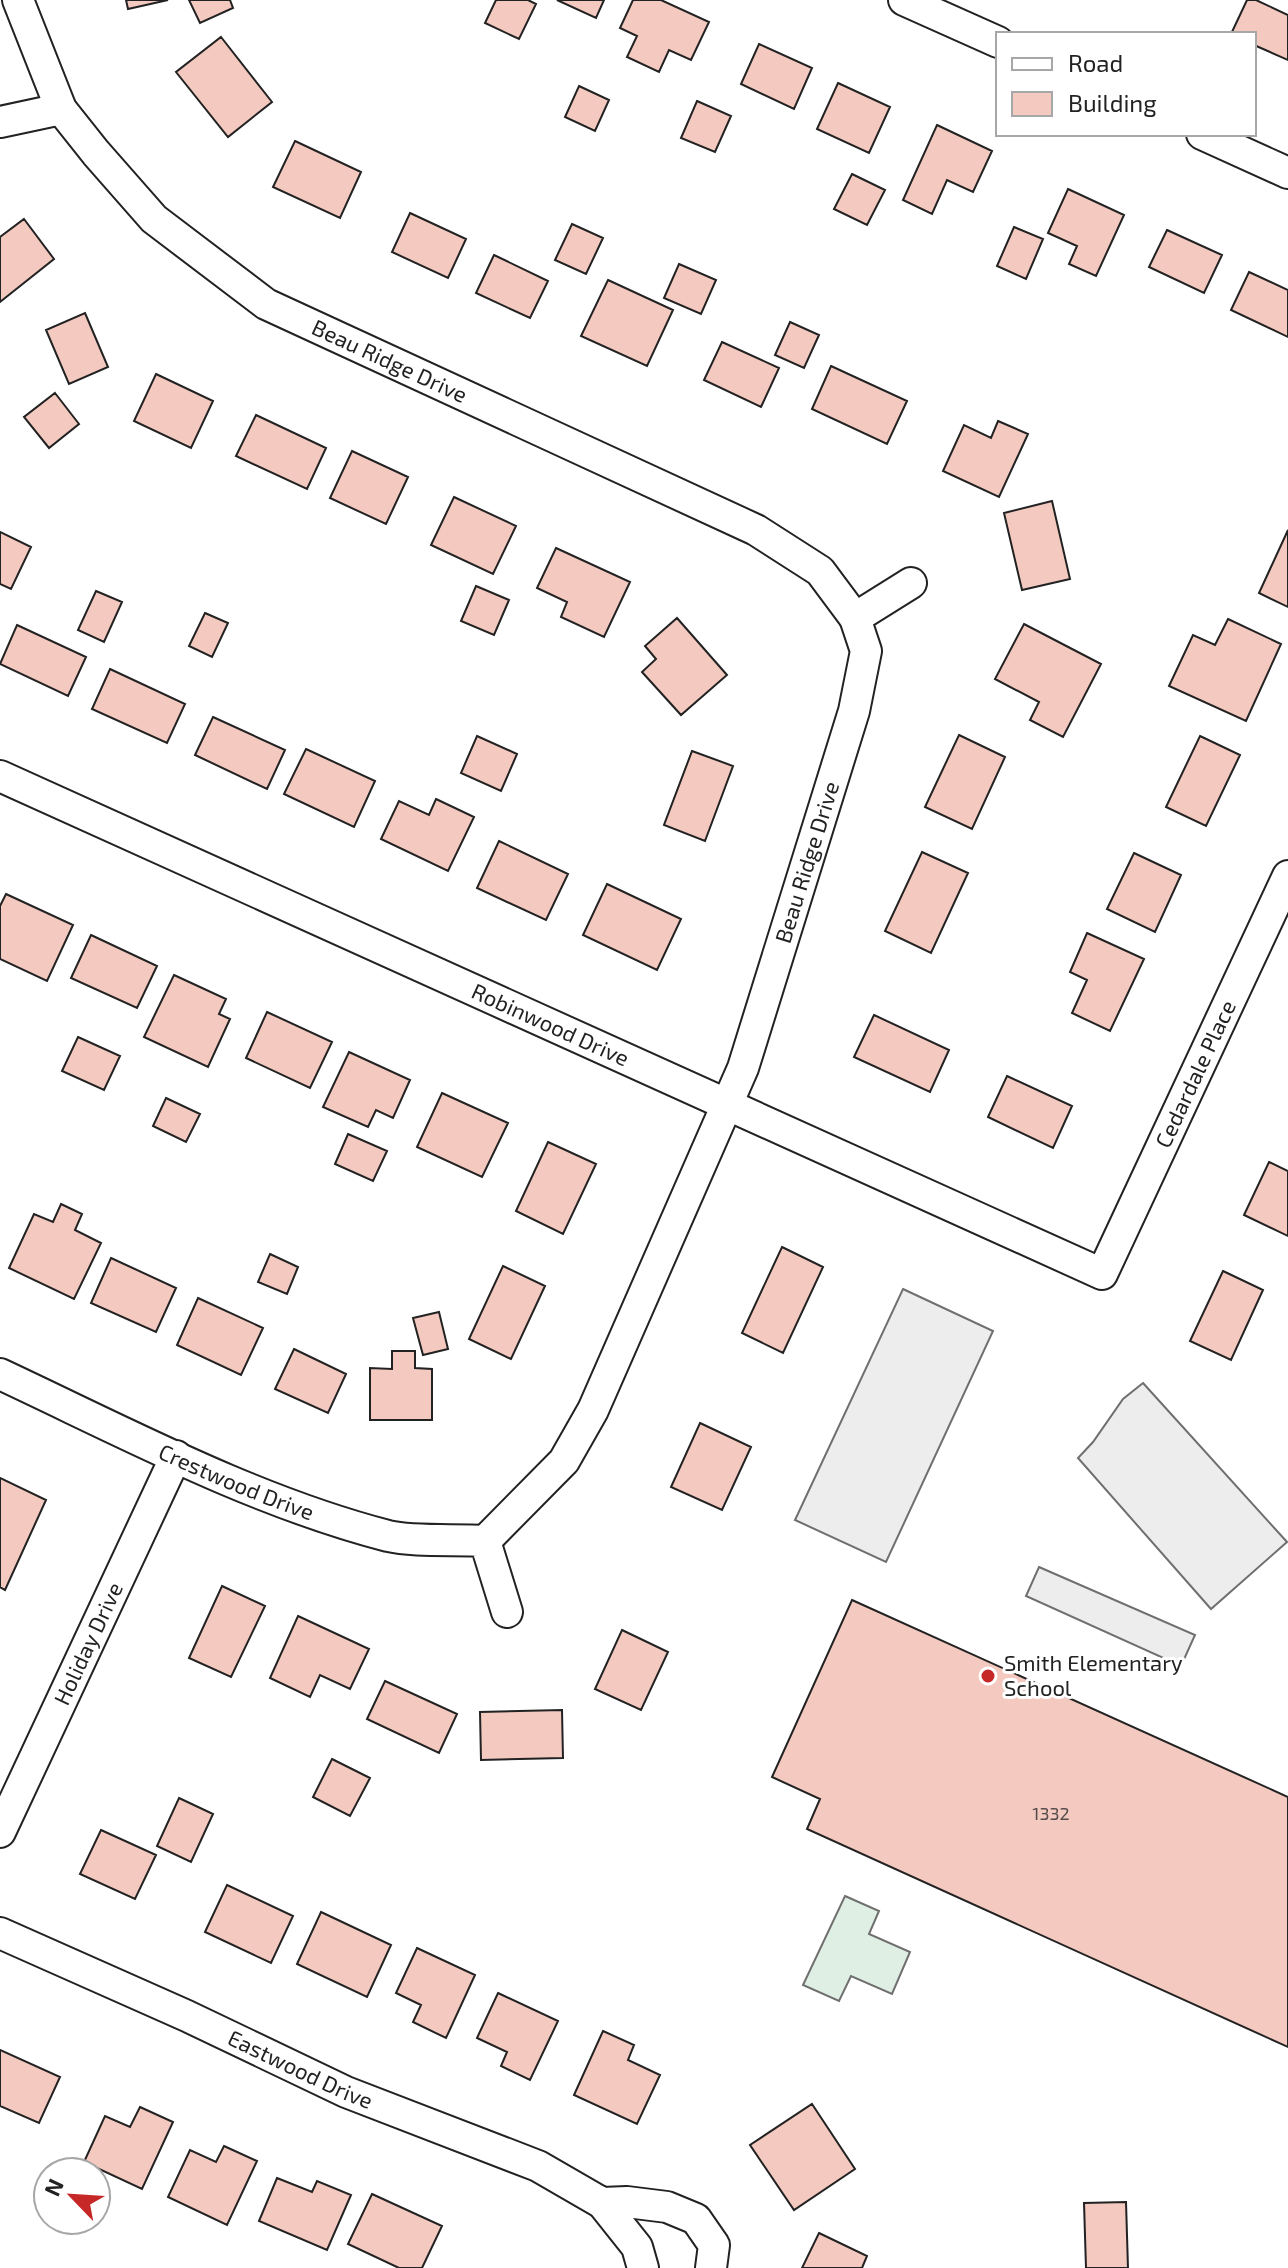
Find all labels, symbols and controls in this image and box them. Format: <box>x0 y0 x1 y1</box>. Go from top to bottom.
legend <box>996 32 1256 136</box>
text: Road <box>1068 48 1123 77</box>
text: Building <box>1068 88 1157 117</box>
street label: Beau Ridge Drive <box>308 313 472 407</box>
street label: Beau Ridge Drive <box>769 778 843 946</box>
street label: Robinwood Drive <box>468 977 633 1071</box>
street label: Cedardale Place <box>1149 996 1240 1151</box>
street label: Crestwood Drive <box>155 1437 318 1524</box>
street label: Holiday Drive <box>47 1578 127 1709</box>
place label: Smith Elementary School <box>1004 1649 1183 1700</box>
marker: Smith Elementary School <box>979 1667 997 1685</box>
house number: 1332 <box>1032 1802 1070 1824</box>
street label: Eastwood Drive <box>224 2024 377 2113</box>
north arrow <box>32 2156 112 2236</box>
text: N <box>38 2174 68 2200</box>

